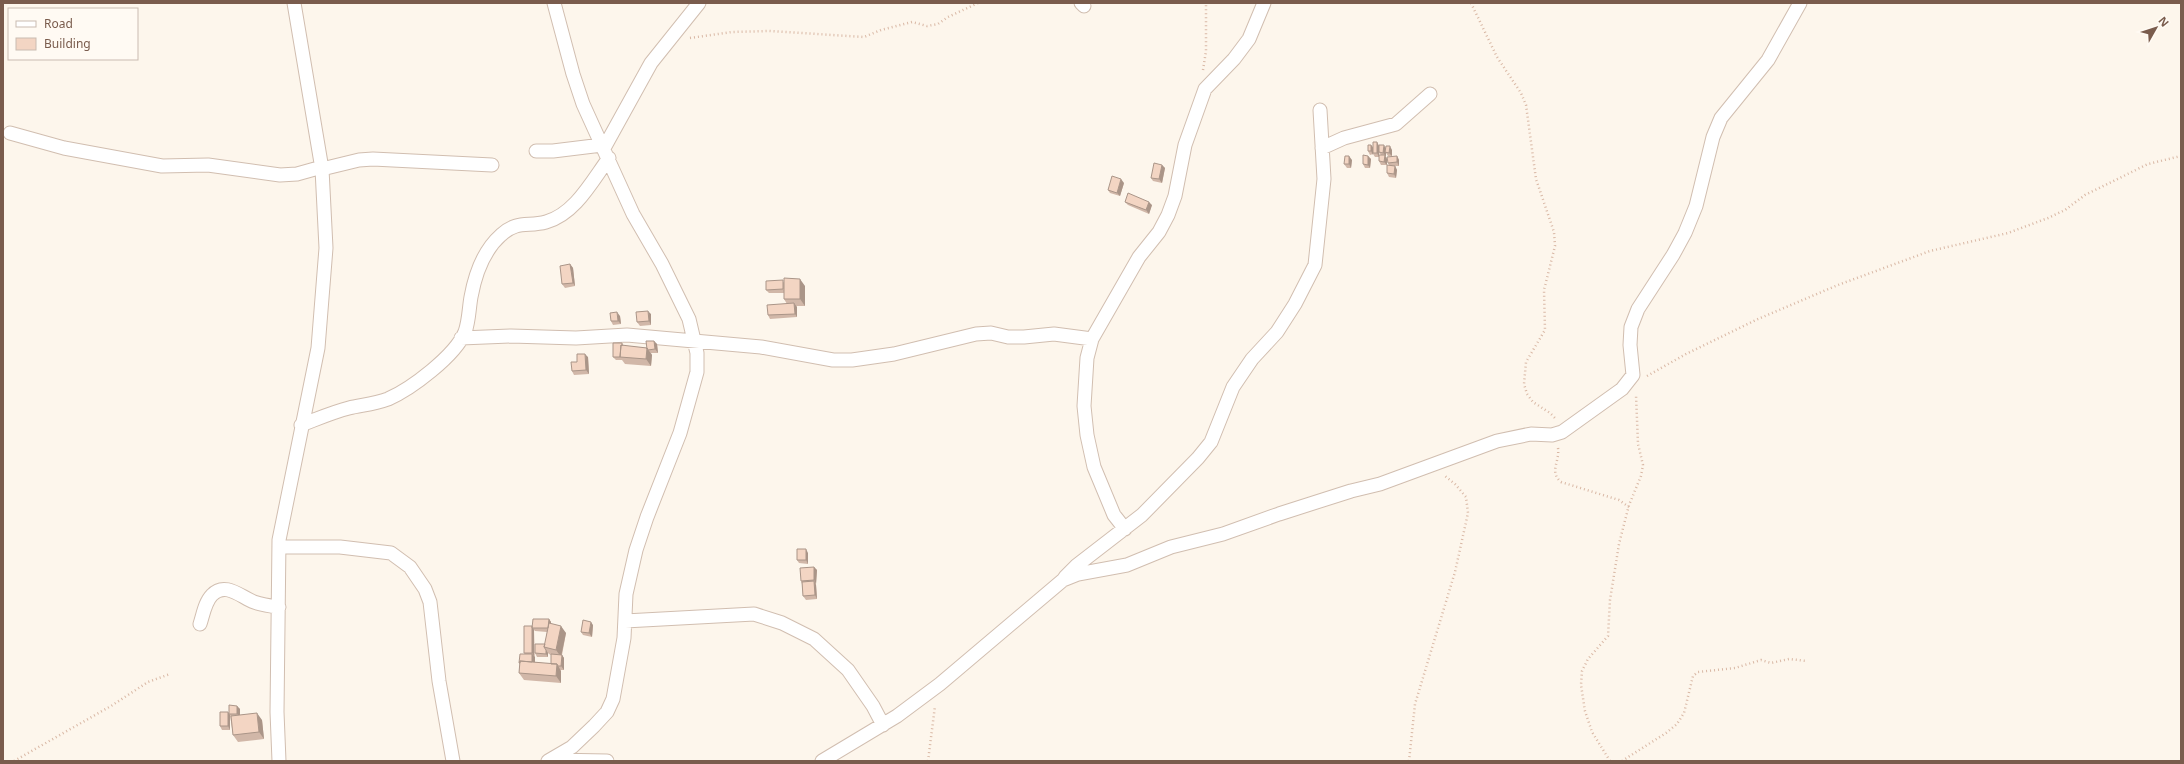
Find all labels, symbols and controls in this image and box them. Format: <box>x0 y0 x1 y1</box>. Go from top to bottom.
legend <box>8 8 138 60</box>
north arrow <box>2136 8 2176 48</box>
text: N <box>2156 13 2173 30</box>
text: Road <box>44 15 73 32</box>
text: Building <box>44 35 91 52</box>

